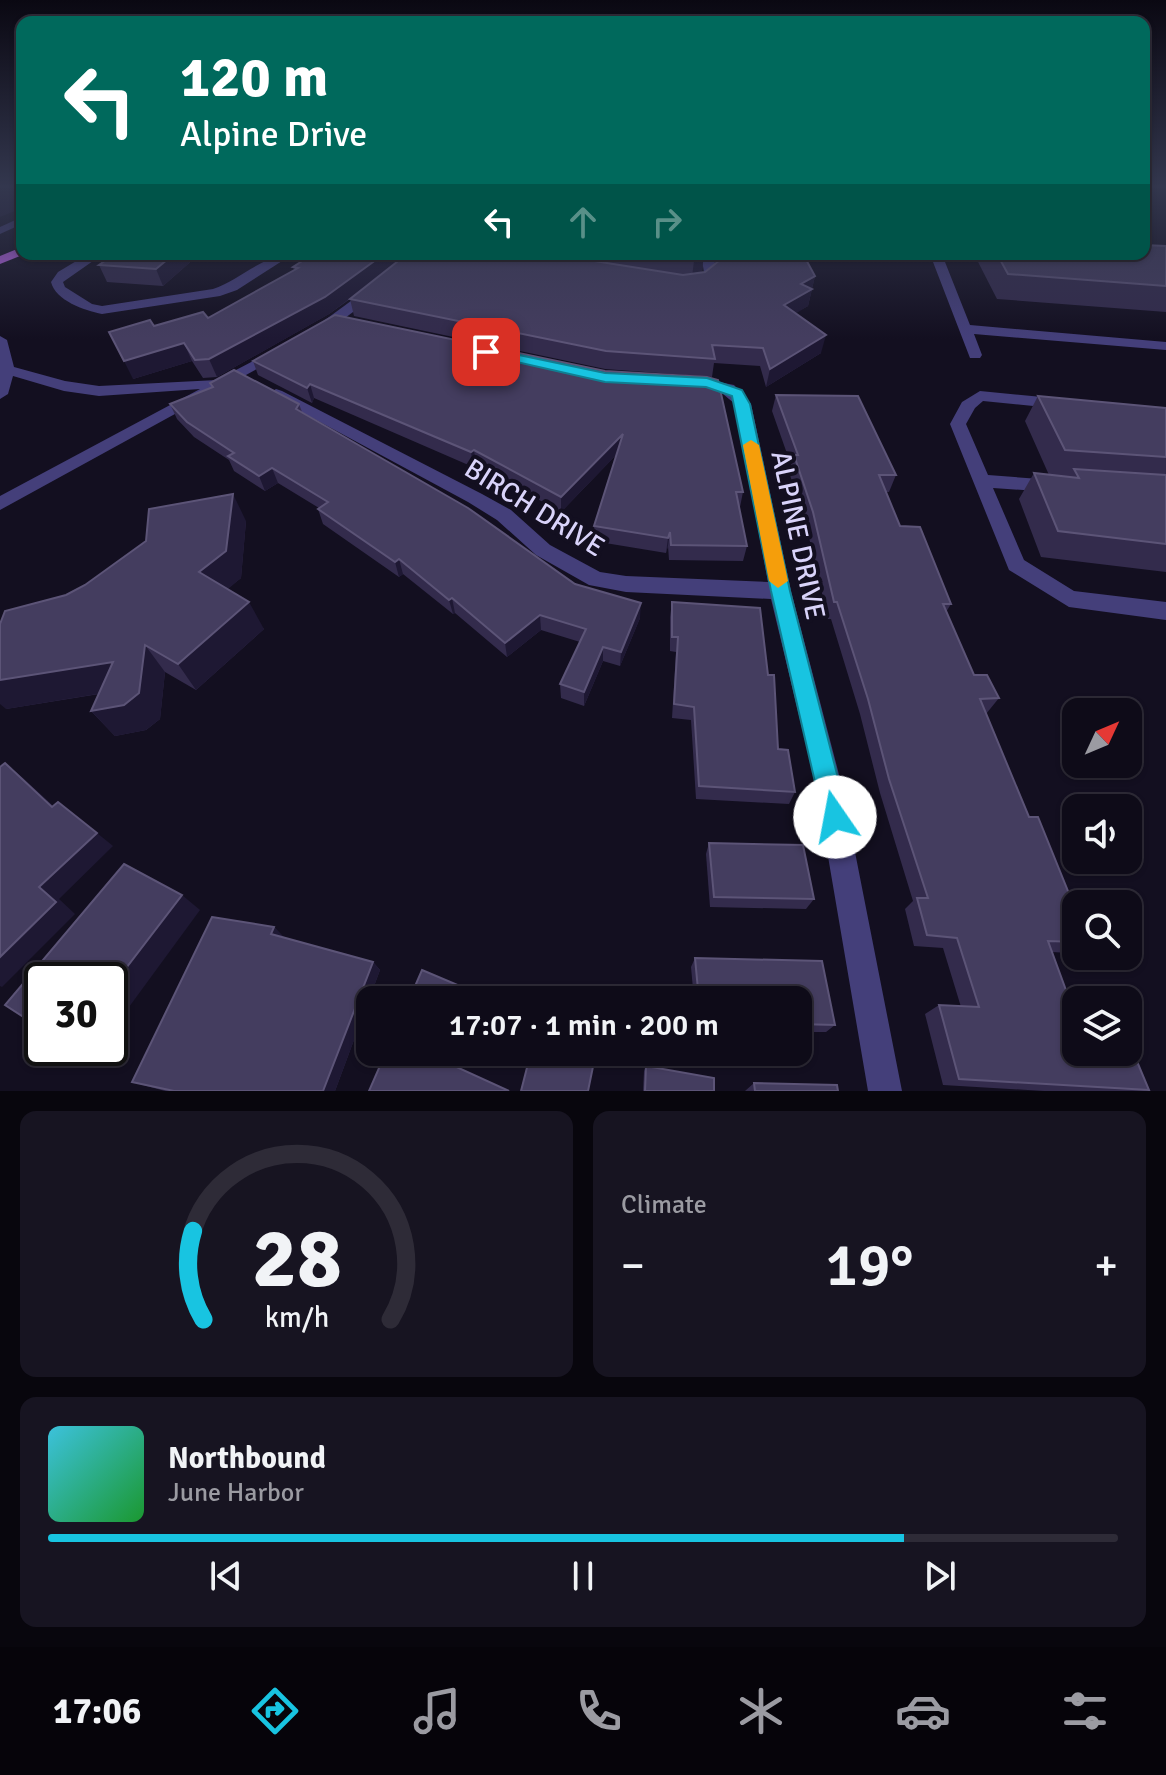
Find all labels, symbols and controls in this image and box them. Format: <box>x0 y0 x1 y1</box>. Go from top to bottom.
text: 120 m <box>180 43 328 112</box>
icon: left <box>48 48 152 152</box>
text: Alpine Drive <box>180 112 367 157</box>
icon: left <box>477 200 521 244</box>
icon: ahead <box>561 200 605 244</box>
icon: right <box>645 200 689 244</box>
pin <box>452 318 520 386</box>
icon: arrive <box>464 330 508 374</box>
street label: ALPINE DRIVE <box>764 448 833 623</box>
street label: BIRCH DRIVE <box>458 451 611 564</box>
north arrow <box>1062 698 1142 778</box>
map controls <box>1062 698 1142 1066</box>
position arrow <box>793 775 877 859</box>
button: sound <box>1062 794 1142 874</box>
button: search <box>1062 890 1142 970</box>
speed limit sign: 30 <box>24 962 128 1066</box>
button: layers <box>1062 986 1142 1066</box>
text: 17:07 · 1 min · 200 m <box>449 1007 719 1044</box>
text: Climate <box>621 1189 707 1221</box>
text: 28 <box>252 1208 341 1310</box>
text: 19° <box>826 1229 913 1303</box>
text: − <box>621 1239 645 1293</box>
text: + <box>1094 1239 1118 1293</box>
text: km/h <box>264 1300 329 1335</box>
text: Northbound <box>168 1440 326 1477</box>
text: June Harbor <box>168 1477 304 1509</box>
icon: previous <box>204 1554 248 1598</box>
icon: pause <box>561 1554 605 1598</box>
icon: next <box>918 1554 962 1598</box>
icon: directions <box>247 1683 303 1739</box>
icon: music <box>409 1683 465 1739</box>
icon: phone <box>571 1683 627 1739</box>
icon: climate <box>733 1683 789 1739</box>
icon: car <box>895 1683 951 1739</box>
icon: filters <box>1057 1683 1113 1739</box>
text: 17:06 <box>53 1689 141 1734</box>

